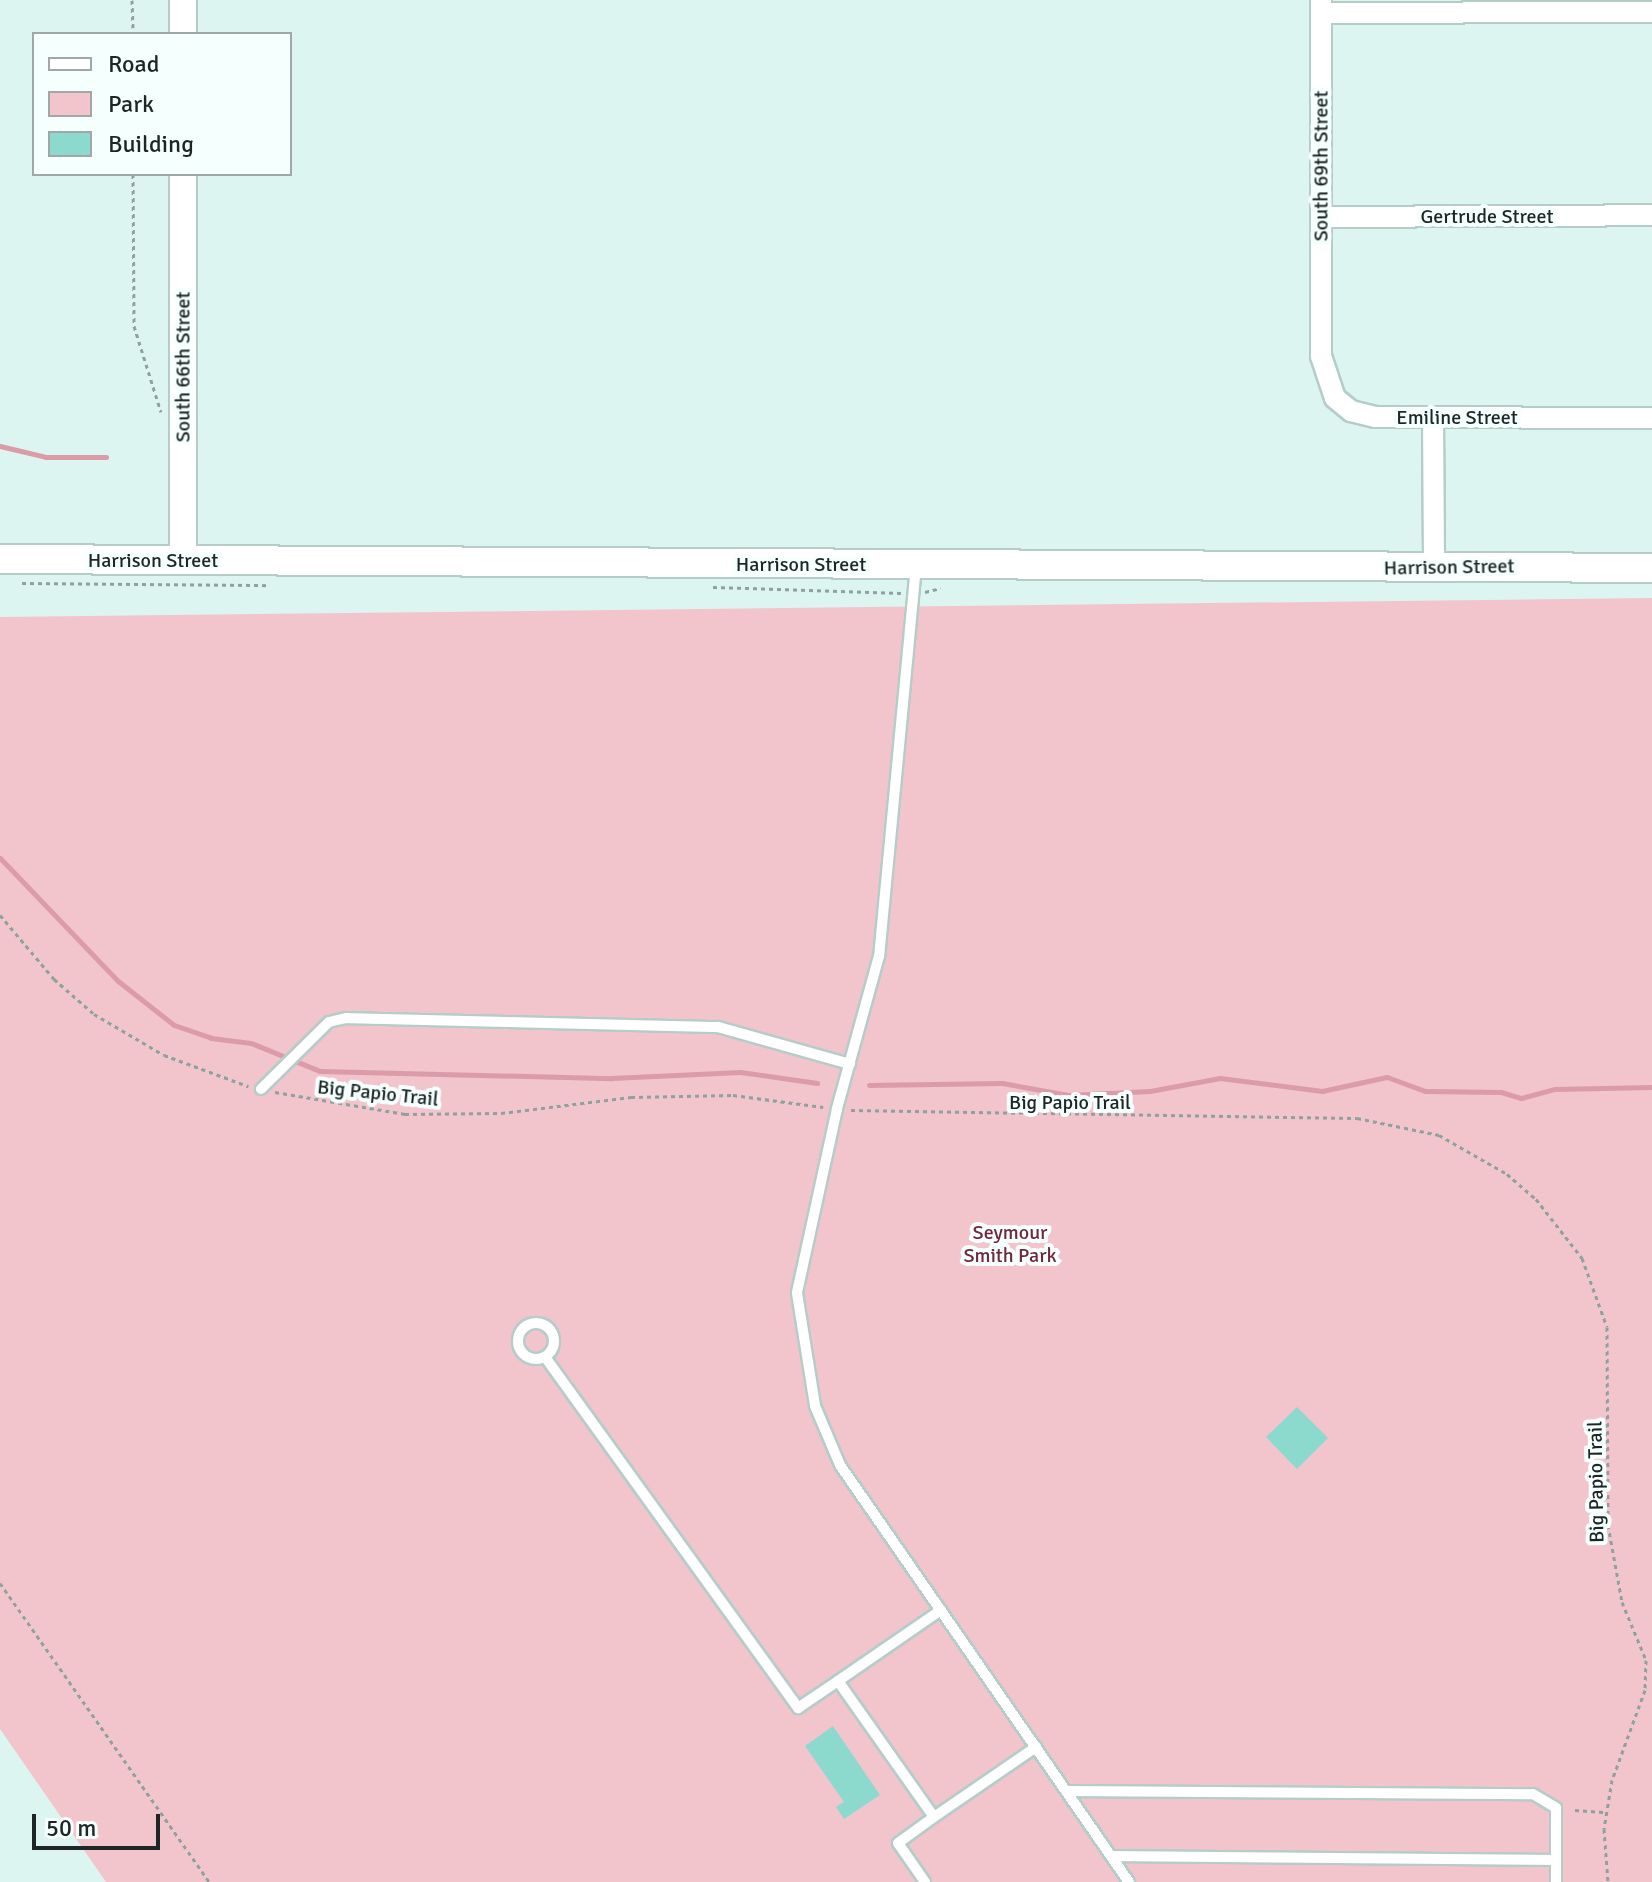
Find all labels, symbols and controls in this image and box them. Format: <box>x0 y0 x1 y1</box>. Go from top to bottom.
legend <box>32 32 292 176</box>
text: Road <box>108 49 159 79</box>
text: Park <box>108 89 154 119</box>
street label: South 69th Street <box>1309 91 1333 241</box>
text: Building <box>108 129 194 159</box>
street label: Gertrude Street <box>1420 204 1554 228</box>
street label: South 66th Street <box>171 292 195 442</box>
street label: Emiline Street <box>1396 405 1518 429</box>
street label: Harrison Street <box>88 548 218 572</box>
street label: Harrison Street <box>736 552 866 576</box>
street label: Harrison Street <box>1383 554 1515 580</box>
street label: Big Papio Trail <box>316 1075 440 1111</box>
street label: Big Papio Trail <box>1009 1090 1131 1114</box>
park label: Seymour Smith Park <box>963 1220 1057 1267</box>
street label: Big Papio Trail <box>1583 1421 1609 1543</box>
scale bar <box>36 1798 164 1848</box>
text: 50 m <box>46 1813 96 1843</box>

